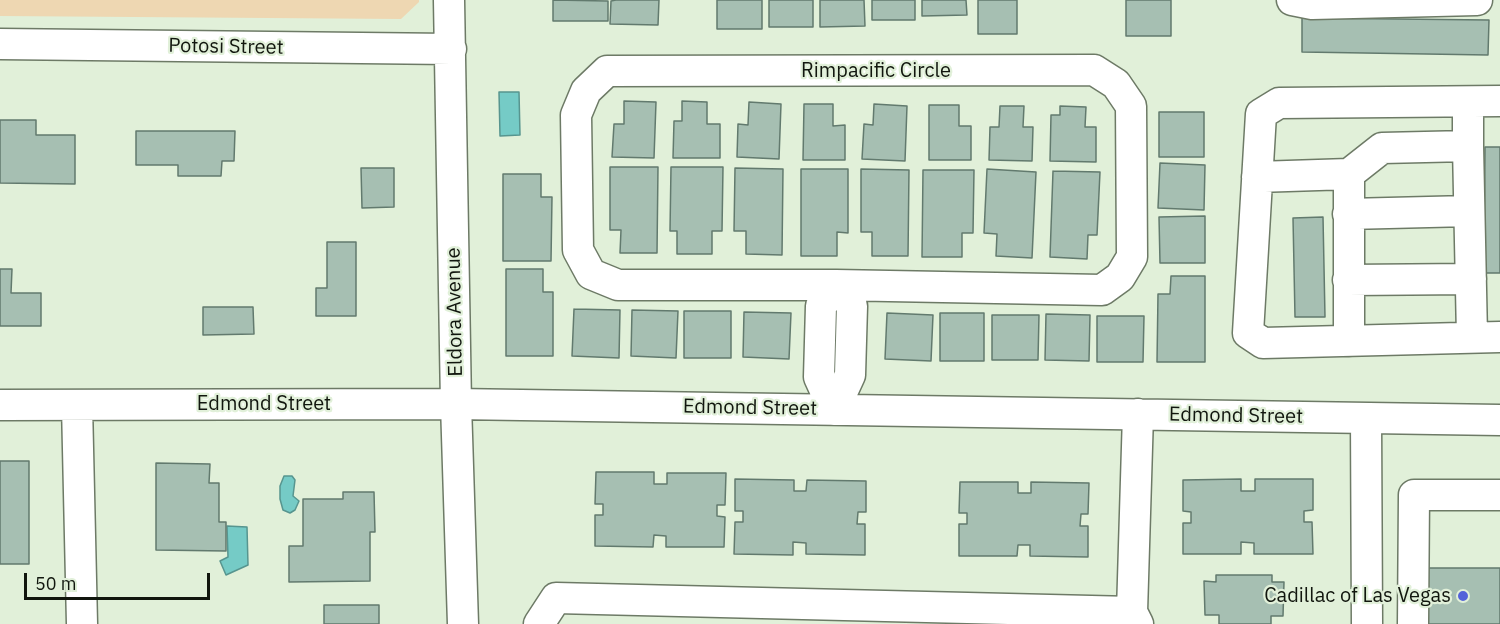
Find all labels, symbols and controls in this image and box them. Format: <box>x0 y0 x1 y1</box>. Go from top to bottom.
street label: Potosi Street <box>168 34 284 60</box>
street label: Rimpacific Circle <box>801 59 951 83</box>
street label: Eldora Avenue <box>442 247 468 377</box>
street label: Edmond Street <box>197 392 331 416</box>
street label: Edmond Street <box>683 395 817 421</box>
street label: Edmond Street <box>1169 403 1303 429</box>
scale bar <box>27 561 213 599</box>
text: 50 m <box>35 572 77 595</box>
place label: Cadillac of Las Vegas <box>1264 584 1451 608</box>
marker: Cadillac of Las Vegas <box>1456 589 1470 603</box>

